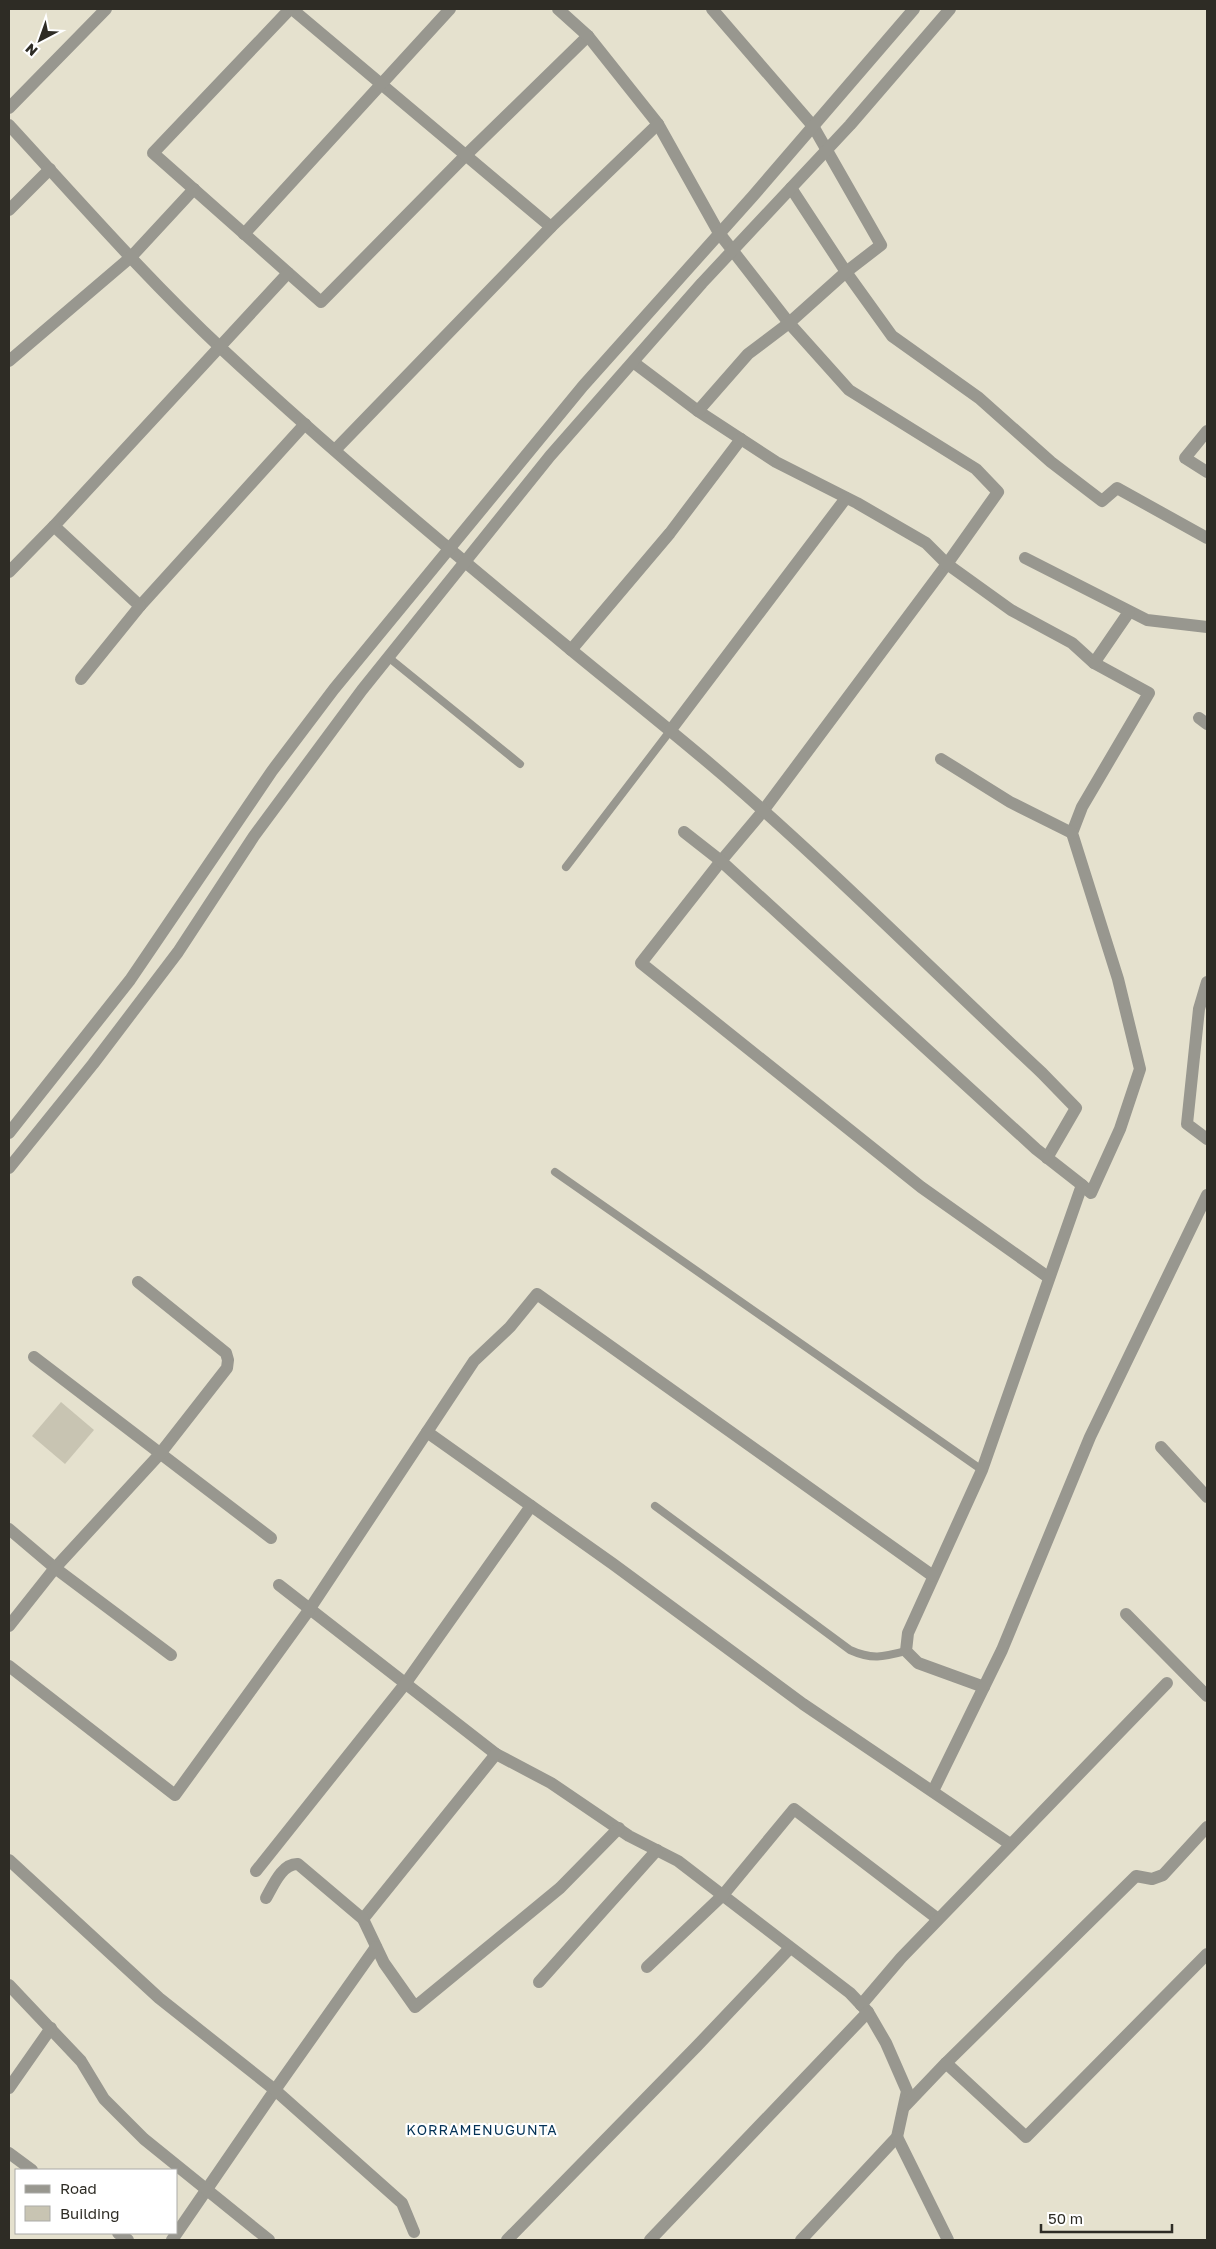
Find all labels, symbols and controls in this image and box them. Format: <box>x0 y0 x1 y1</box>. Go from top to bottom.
north arrow <box>15 15 65 65</box>
text: N <box>22 40 41 60</box>
district label: KORRAMENUGUNTA <box>406 2121 558 2138</box>
legend <box>15 2169 178 2234</box>
text: Road <box>60 2179 97 2197</box>
scale bar <box>1041 2202 1172 2234</box>
text: Building <box>60 2204 120 2222</box>
text: 50 m <box>1048 2209 1083 2227</box>

